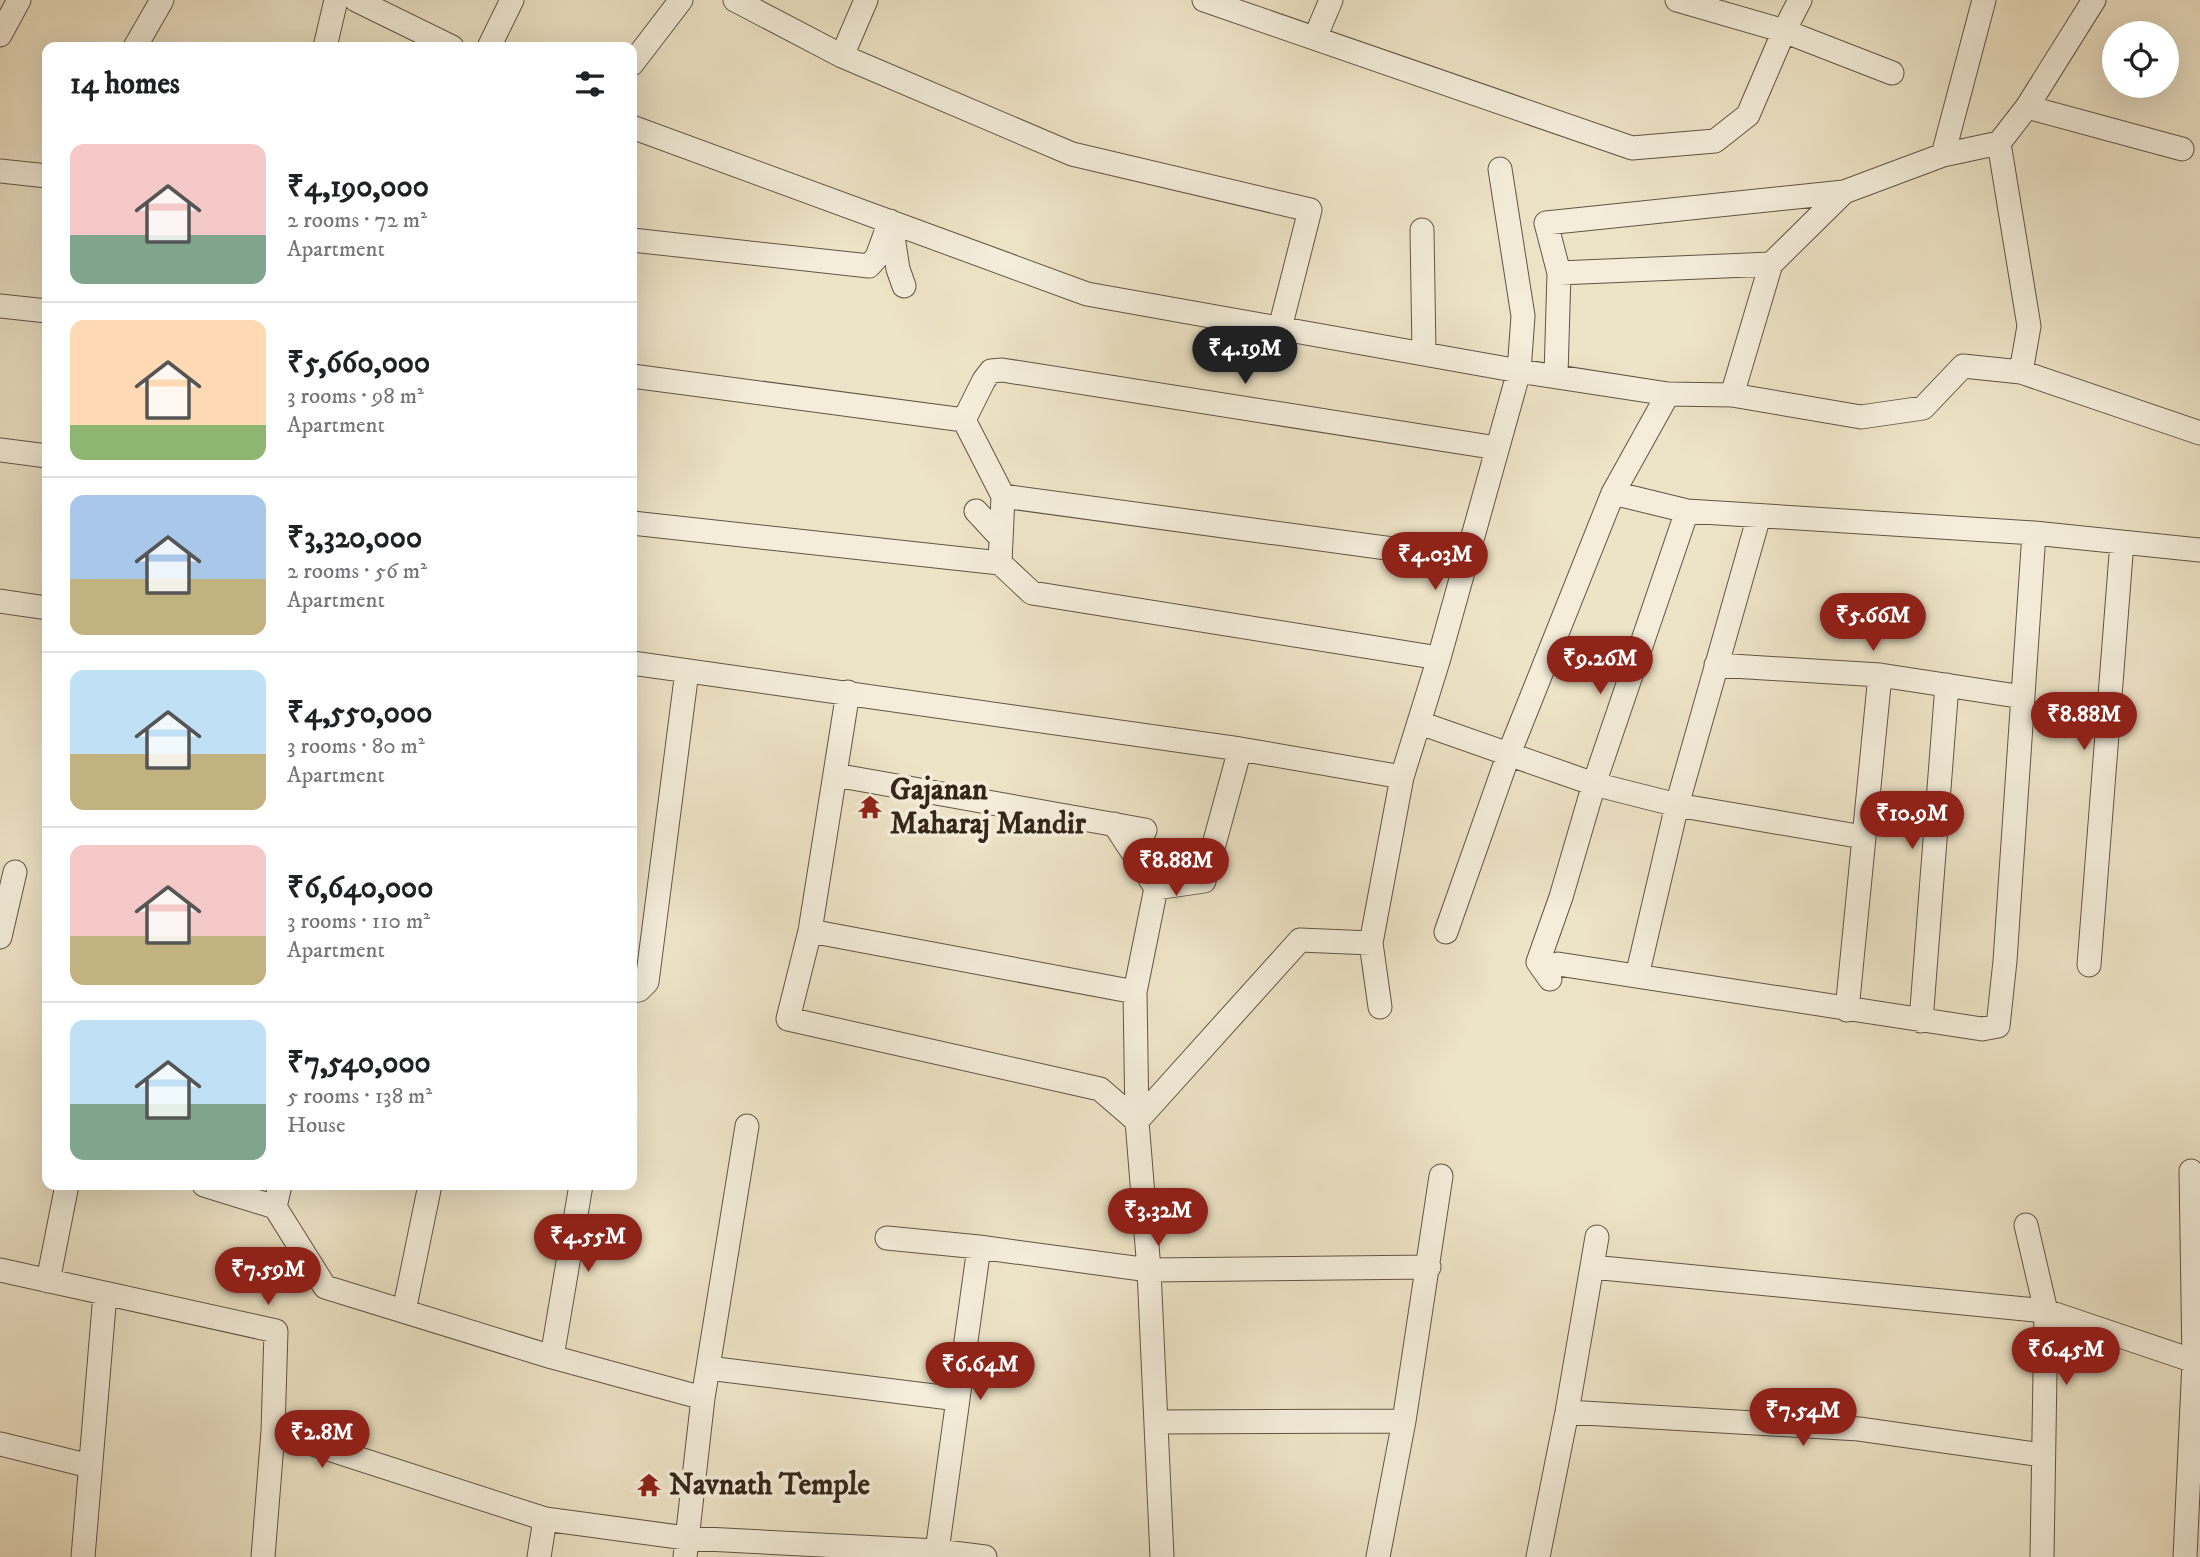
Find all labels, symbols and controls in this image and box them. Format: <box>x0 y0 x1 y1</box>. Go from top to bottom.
map controls <box>2102 21 2179 98</box>
button: locate <box>2102 21 2179 98</box>
icon: filters <box>571 65 609 103</box>
text: 14 homes <box>70 66 180 103</box>
text: ₹4,190,000 <box>287 169 429 206</box>
icon: home <box>126 172 210 256</box>
text: 2 rooms · 72 m² <box>287 206 427 235</box>
text: Apartment <box>287 235 385 264</box>
pin: ₹4.19M <box>1188 326 1302 386</box>
text: ₹4.19M <box>1208 334 1282 363</box>
text: ₹5,660,000 <box>287 345 430 382</box>
icon: home <box>126 348 210 432</box>
text: 3 rooms · 98 m² <box>287 382 424 411</box>
text: Apartment <box>287 411 385 440</box>
text: ₹3,320,000 <box>287 520 422 557</box>
icon: home <box>126 523 210 607</box>
pin: ₹4.03M <box>1378 532 1492 592</box>
text: ₹4.03M <box>1398 540 1472 569</box>
text: 2 rooms · 56 m² <box>287 557 427 586</box>
text: Apartment <box>287 586 385 615</box>
pin: ₹5.66M <box>1816 594 1930 653</box>
text: ₹5.66M <box>1836 601 1910 630</box>
pin: ₹9.26M <box>1543 636 1657 696</box>
text: ₹9.26M <box>1563 644 1637 673</box>
pin: ₹8.88M <box>2027 692 2141 752</box>
text: ₹4,550,000 <box>287 695 432 732</box>
icon: home <box>126 698 210 782</box>
text: ₹8.88M <box>2047 700 2121 729</box>
text: 3 rooms · 80 m² <box>287 732 425 761</box>
text: Apartment <box>287 761 385 790</box>
place label: Gajanan Maharaj Mandir <box>890 772 1087 843</box>
pin: ₹10.9M <box>1855 792 1969 851</box>
temple icon: Gajanan Maharaj Mandir <box>856 793 884 821</box>
text: ₹10.9M <box>1876 799 1948 828</box>
pin: ₹8.88M <box>1119 838 1233 898</box>
text: ₹8.88M <box>1139 846 1213 875</box>
text: ₹6,640,000 <box>287 870 433 907</box>
icon: home <box>126 873 210 957</box>
text: 3 rooms · 110 m² <box>287 907 430 936</box>
text: Apartment <box>287 936 385 965</box>
text: ₹7,540,000 <box>287 1045 431 1082</box>
icon: home <box>126 1048 210 1132</box>
text: 5 rooms · 138 m² <box>287 1082 432 1111</box>
text: House <box>287 1111 345 1140</box>
pin: ₹3.32M <box>1101 1188 1215 1248</box>
text: ₹3.32M <box>1124 1196 1192 1225</box>
pin: ₹4.55M <box>531 1214 645 1274</box>
text: ₹4.55M <box>550 1222 626 1251</box>
pin: ₹7.59M <box>211 1248 325 1307</box>
text: ₹7.59M <box>231 1255 305 1284</box>
pin: ₹6.45M <box>2009 1328 2123 1387</box>
text: ₹6.45M <box>2028 1335 2104 1364</box>
pin: ₹6.64M <box>923 1342 1037 1402</box>
text: ₹6.64M <box>942 1350 1018 1379</box>
pin: ₹7.54M <box>1746 1388 1860 1448</box>
text: ₹7.54M <box>1766 1396 1840 1425</box>
pin: ₹2.8M <box>273 1410 371 1470</box>
text: ₹2.8M <box>291 1418 353 1447</box>
place label: Navnath Temple <box>669 1467 870 1504</box>
temple icon: Navnath Temple <box>635 1471 663 1499</box>

